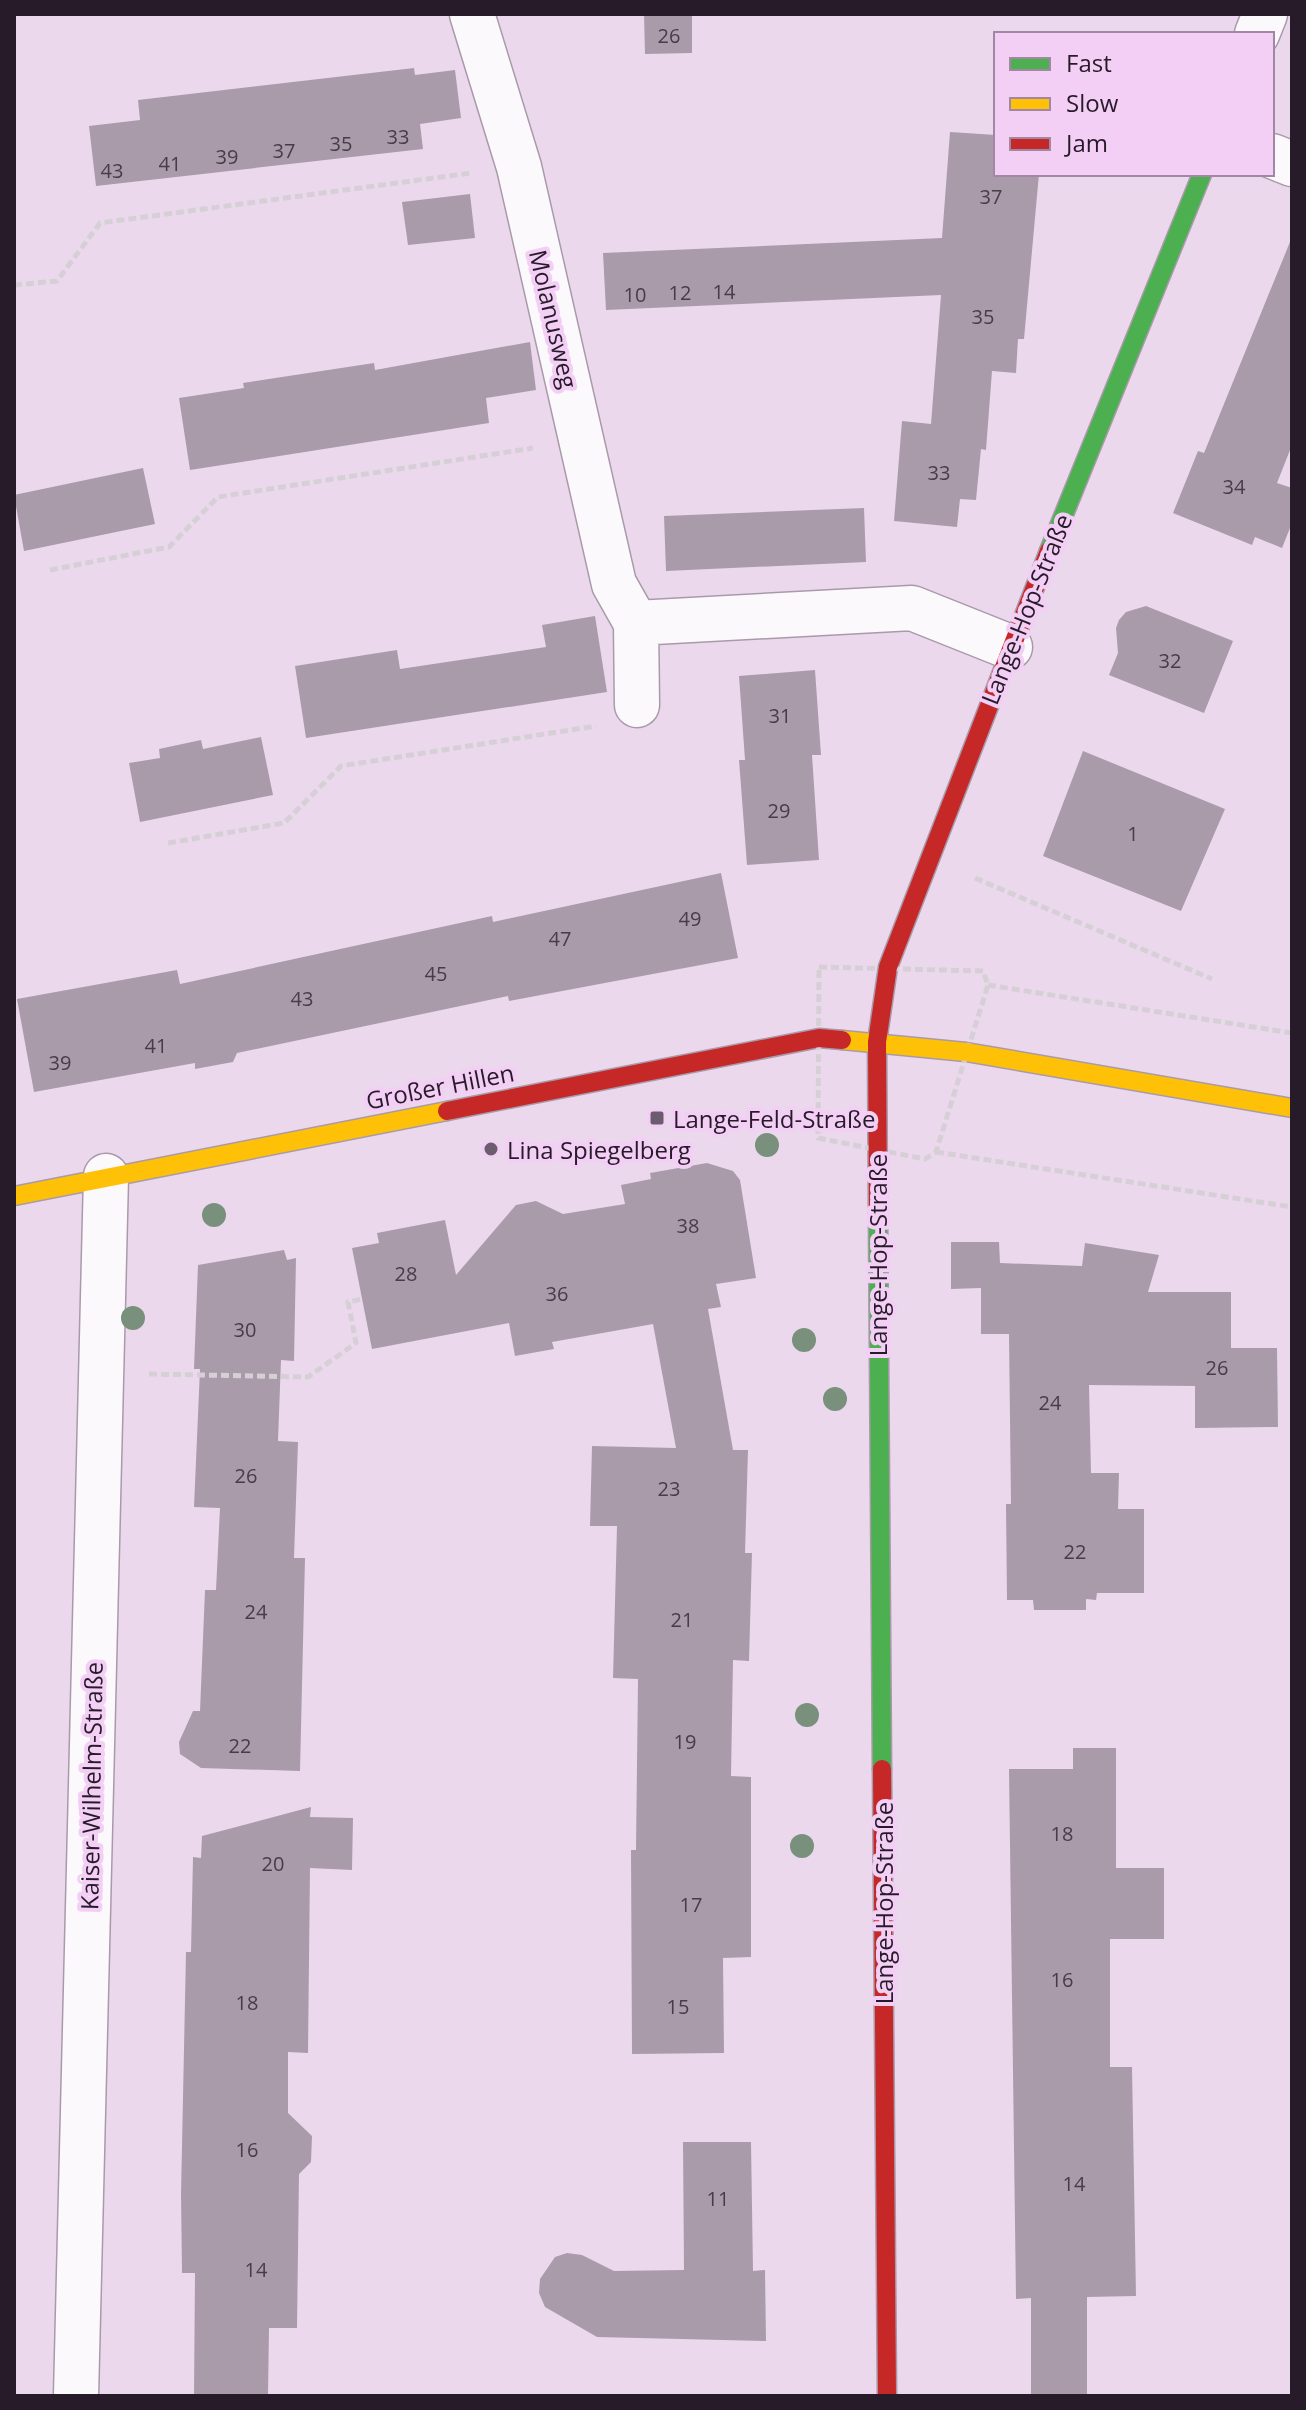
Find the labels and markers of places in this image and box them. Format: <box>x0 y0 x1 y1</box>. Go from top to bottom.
place label: Lange-Feld-Straße <box>673 1102 875 1135</box>
marker: Lange-Feld-Straße <box>648 1109 666 1127</box>
place label: Lina Spiegelberg <box>507 1133 691 1166</box>
marker: Lina Spiegelberg <box>482 1140 500 1158</box>

